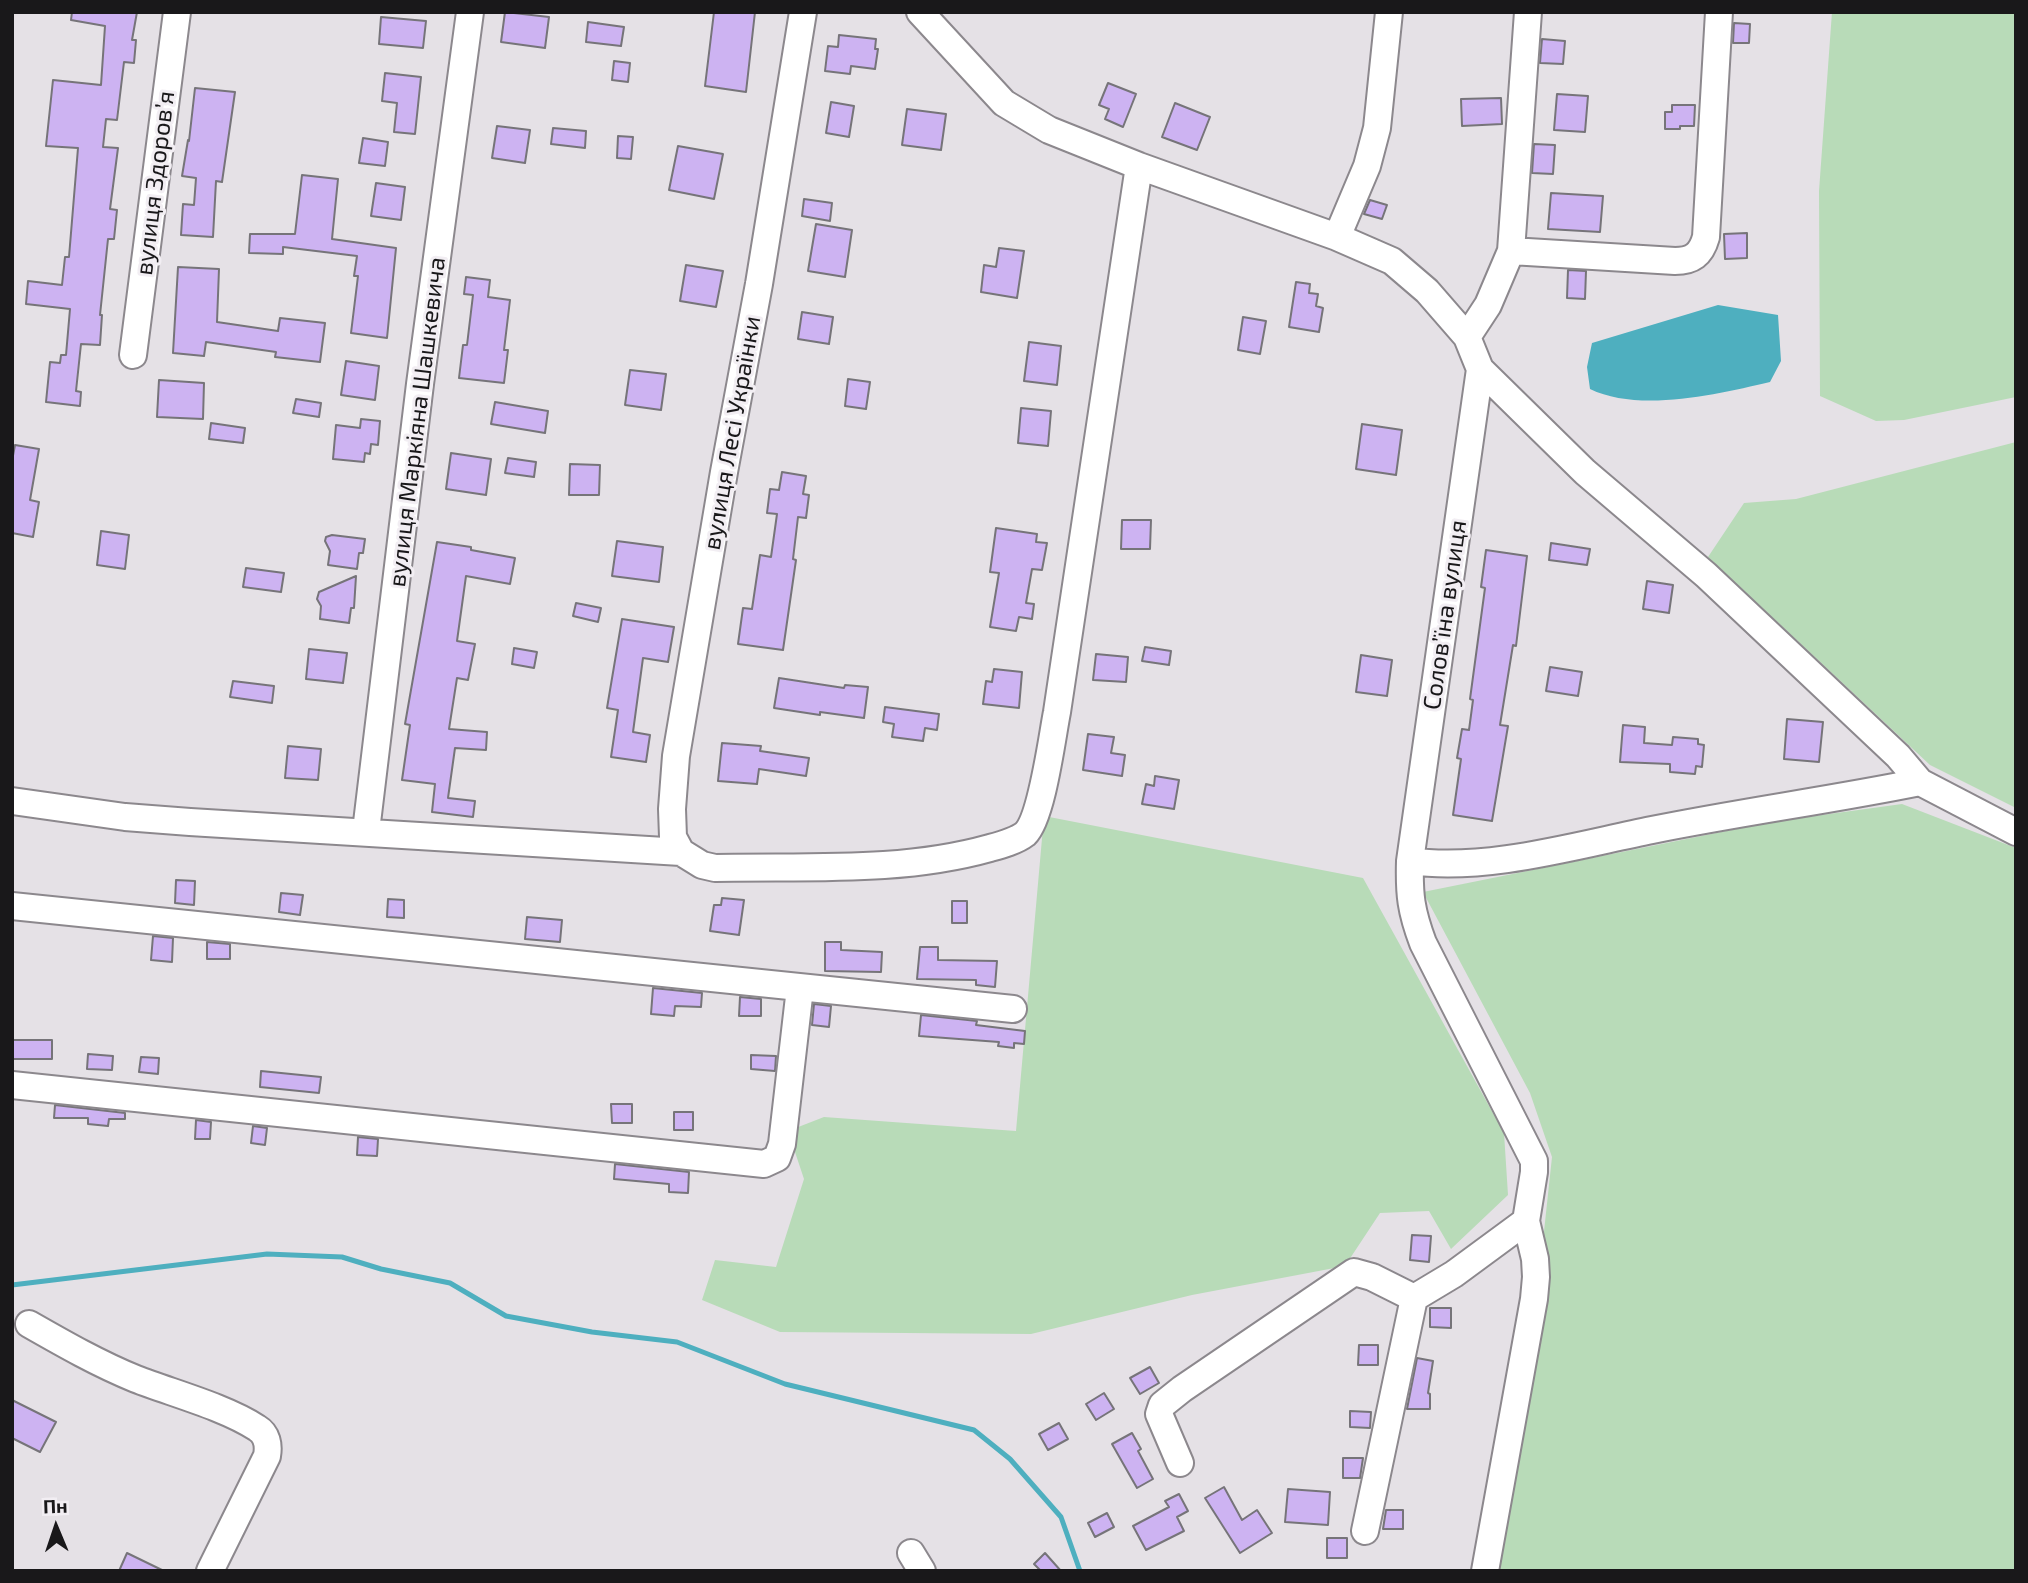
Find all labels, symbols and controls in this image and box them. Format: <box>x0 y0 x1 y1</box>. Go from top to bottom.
street label: вулиця Здоровʼя <box>129 89 181 277</box>
street label: вулиця Маркіяна Шашкевича <box>382 255 452 589</box>
street label: вулиця Лесі Українки <box>697 314 767 552</box>
street label: Соловʼїна вулиця <box>1417 518 1473 712</box>
north arrow <box>21 1492 91 1562</box>
text: Пн <box>43 1494 68 1517</box>

